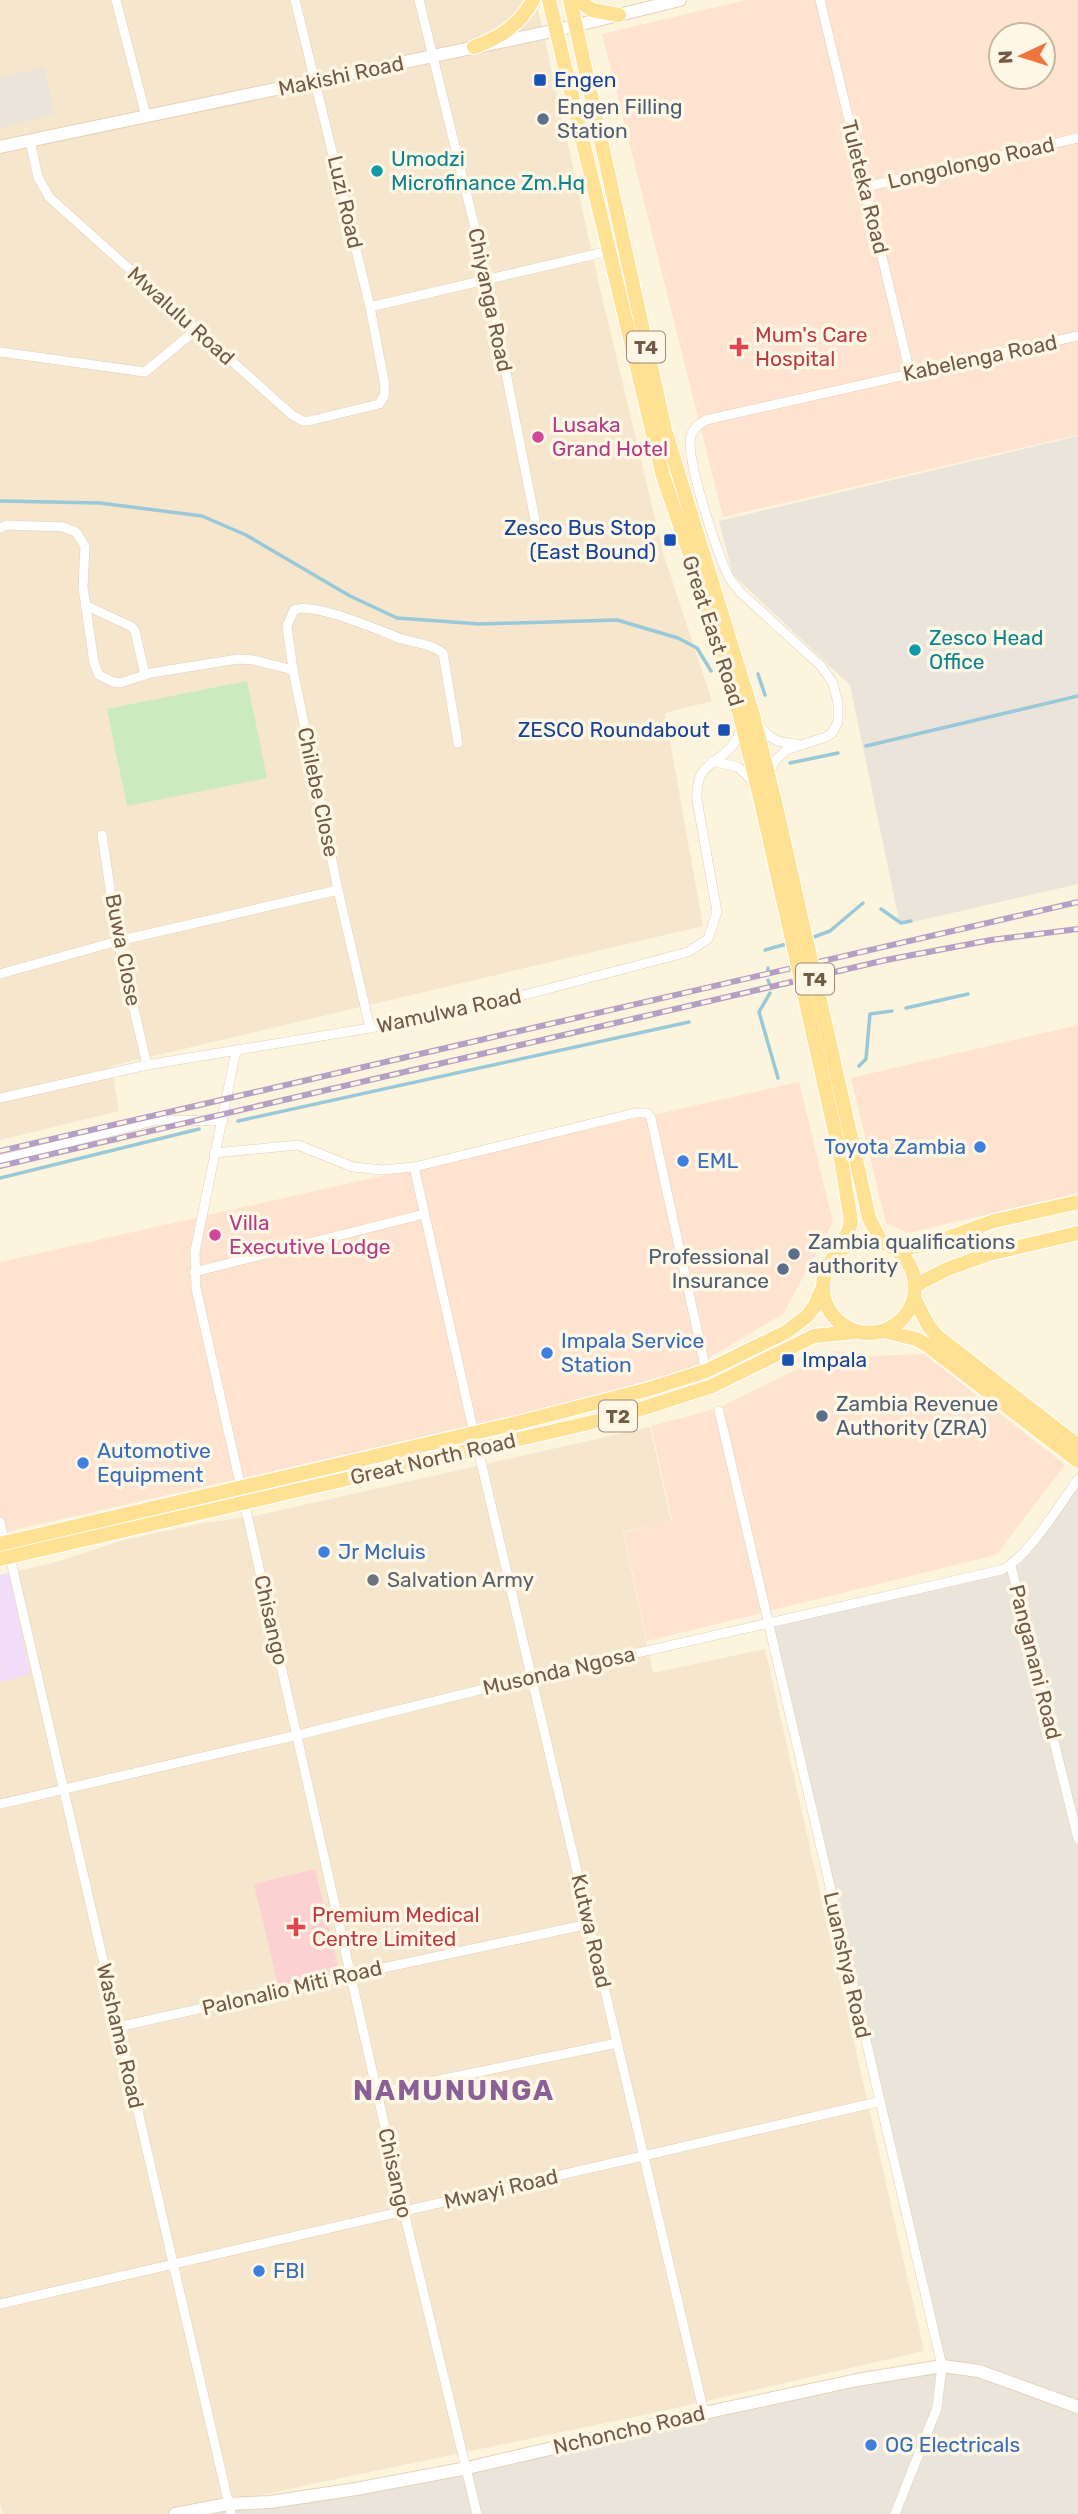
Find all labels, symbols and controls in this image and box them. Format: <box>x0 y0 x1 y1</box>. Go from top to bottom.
north arrow <box>987 21 1057 91</box>
street label: Makishi Road <box>276 50 406 101</box>
text: N <box>994 50 1017 65</box>
place label: Engen <box>554 67 616 92</box>
marker: Engen <box>532 72 548 88</box>
place label: Engen Filling Station <box>557 94 683 143</box>
marker: Engen Filling Station <box>535 111 551 127</box>
street label: Tuleteka Road <box>837 117 894 256</box>
street label: Longolongo Road <box>885 131 1057 194</box>
place label: Umodzi Microfinance Zm.Hq <box>391 146 585 195</box>
street label: Luzi Road <box>323 153 368 251</box>
marker: Umodzi Microfinance Zm.Hq <box>369 163 385 179</box>
street label: Chiyanga Road <box>463 226 518 374</box>
street label: Mwalulu Road <box>123 261 240 370</box>
place label: Mum's Care Hospital <box>755 322 867 371</box>
street label: Kabelenga Road <box>901 329 1059 386</box>
road number: T4 <box>627 332 665 362</box>
marker: Mum's Care Hospital <box>729 337 749 357</box>
place label: Lusaka Grand Hotel <box>552 412 668 461</box>
marker: Lusaka Grand Hotel <box>530 429 546 445</box>
place label: Zesco Bus Stop (East Bound) <box>504 515 656 564</box>
marker: Zesco Bus Stop (East Bound) <box>662 532 678 548</box>
street label: Great East Road <box>677 552 750 709</box>
place label: Zesco Head Office <box>929 625 1043 674</box>
marker: Zesco Head Office <box>907 642 923 658</box>
place label: ZESCO Roundabout <box>518 717 710 742</box>
marker: ZESCO Roundabout <box>716 722 732 738</box>
street label: Chilebe Close <box>293 725 344 859</box>
street label: Buwa Close <box>100 892 147 1008</box>
road number: T4 <box>796 964 834 995</box>
street label: Wamulwa Road <box>374 983 524 1038</box>
place label: Toyota Zambia <box>824 1134 966 1159</box>
marker: Toyota Zambia <box>972 1139 988 1155</box>
place label: EML <box>697 1148 738 1173</box>
marker: EML <box>675 1153 691 1169</box>
place label: Villa Executive Lodge <box>229 1210 391 1259</box>
marker: Villa Executive Lodge <box>207 1227 223 1243</box>
place label: Zambia qualifications authority <box>808 1229 1016 1278</box>
place label: Professional Insurance <box>648 1244 769 1293</box>
marker: Zambia qualifications authority <box>786 1246 802 1262</box>
marker: Professional Insurance <box>775 1261 791 1277</box>
place label: Impala Service Station <box>561 1328 704 1377</box>
marker: Impala Service Station <box>539 1345 555 1361</box>
place label: Impala <box>802 1347 867 1372</box>
marker: Impala <box>780 1352 796 1368</box>
place label: Zambia Revenue Authority (ZRA) <box>836 1391 998 1440</box>
road number: T2 <box>599 1400 637 1432</box>
marker: Zambia Revenue Authority (ZRA) <box>814 1408 830 1424</box>
street label: Great North Road <box>348 1427 518 1490</box>
place label: Automotive Equipment <box>97 1438 211 1487</box>
marker: Automotive Equipment <box>75 1455 91 1471</box>
place label: Jr Mcluis <box>338 1539 426 1564</box>
marker: Jr Mcluis <box>316 1544 332 1560</box>
place label: Salvation Army <box>387 1567 535 1592</box>
marker: Salvation Army <box>365 1572 381 1588</box>
street label: Chisango <box>249 1573 294 1667</box>
street label: Panganani Road <box>1004 1582 1067 1742</box>
street label: Musonda Ngosa <box>480 1641 637 1700</box>
street label: Kutwa Road <box>566 1872 617 1990</box>
street label: Luanshya Road <box>819 1889 876 2040</box>
place label: Premium Medical Centre Limited <box>312 1902 480 1951</box>
marker: Premium Medical Centre Limited <box>286 1917 306 1937</box>
street label: Palonalio Miti Road <box>200 1955 384 2020</box>
street label: Washama Road <box>92 1961 149 2111</box>
district label: NAMUNUNGA <box>353 2074 555 2107</box>
street label: Chisango <box>373 2126 418 2220</box>
street label: Mwayi Road <box>441 2163 560 2214</box>
place label: FBI <box>273 2258 305 2283</box>
marker: FBI <box>251 2263 267 2279</box>
street label: Nchoncho Road <box>551 2400 707 2459</box>
place label: OG Electricals <box>885 2432 1020 2457</box>
marker: OG Electricals <box>863 2437 879 2453</box>

